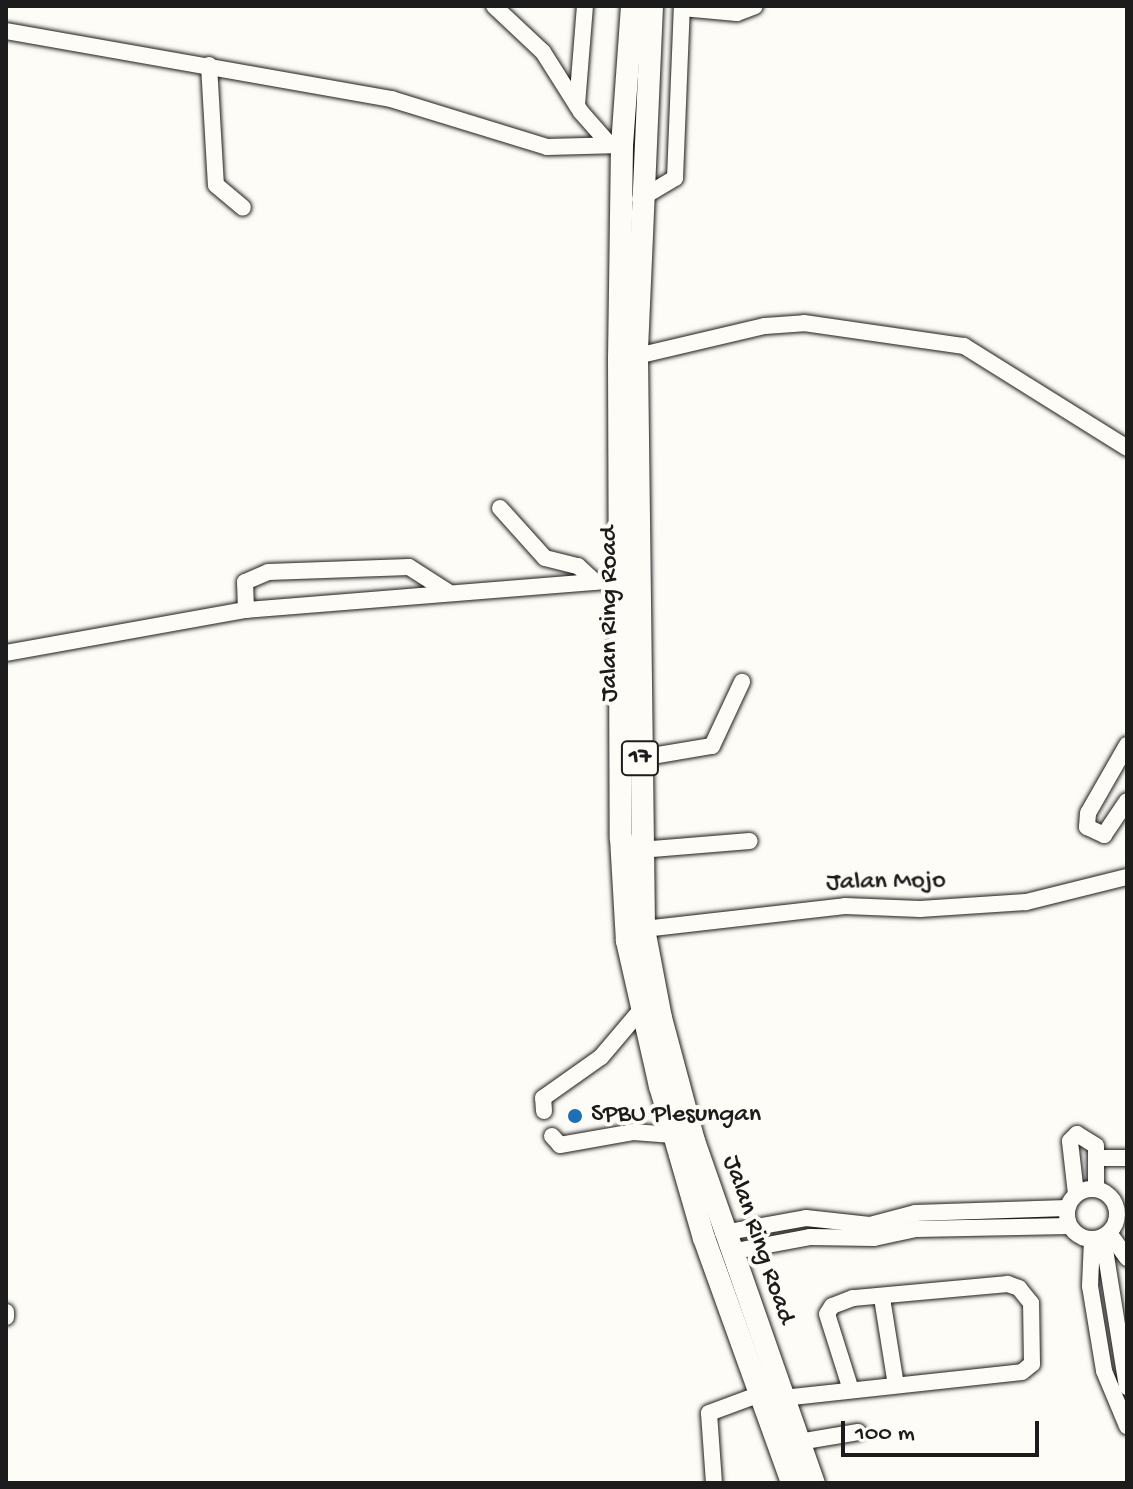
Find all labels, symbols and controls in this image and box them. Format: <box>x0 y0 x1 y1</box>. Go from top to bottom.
street label: Jalan Ring Road <box>595 526 627 702</box>
road number: 17 <box>620 738 660 778</box>
street label: Jalan Mojo <box>826 866 946 900</box>
place label: SPBU Plesungan <box>591 1100 761 1132</box>
marker: SPBU Plesungan <box>566 1107 584 1125</box>
street label: Jalan Ring Road <box>714 1152 800 1328</box>
scale bar <box>845 1405 1043 1455</box>
text: 100 m <box>855 1420 915 1449</box>

